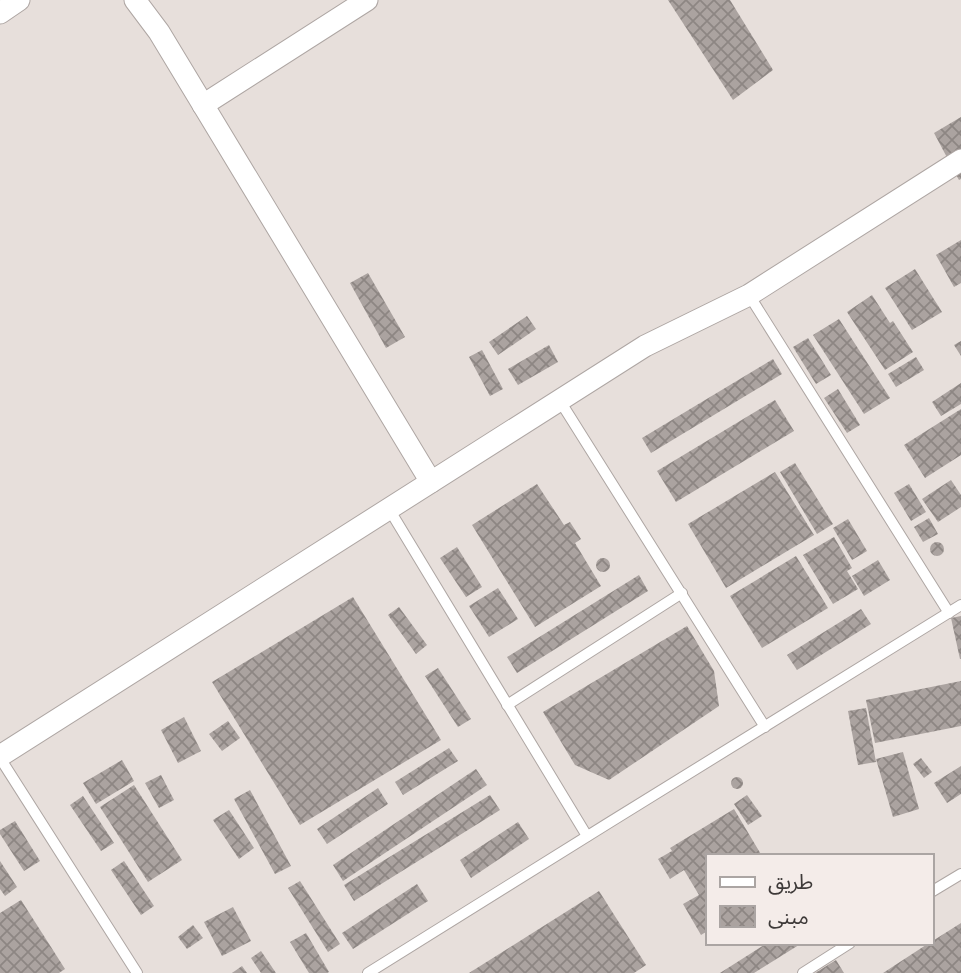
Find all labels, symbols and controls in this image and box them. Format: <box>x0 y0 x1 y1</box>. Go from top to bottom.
legend <box>706 854 933 945</box>
text: طريق <box>768 870 813 895</box>
text: مبنى <box>768 905 809 929</box>

